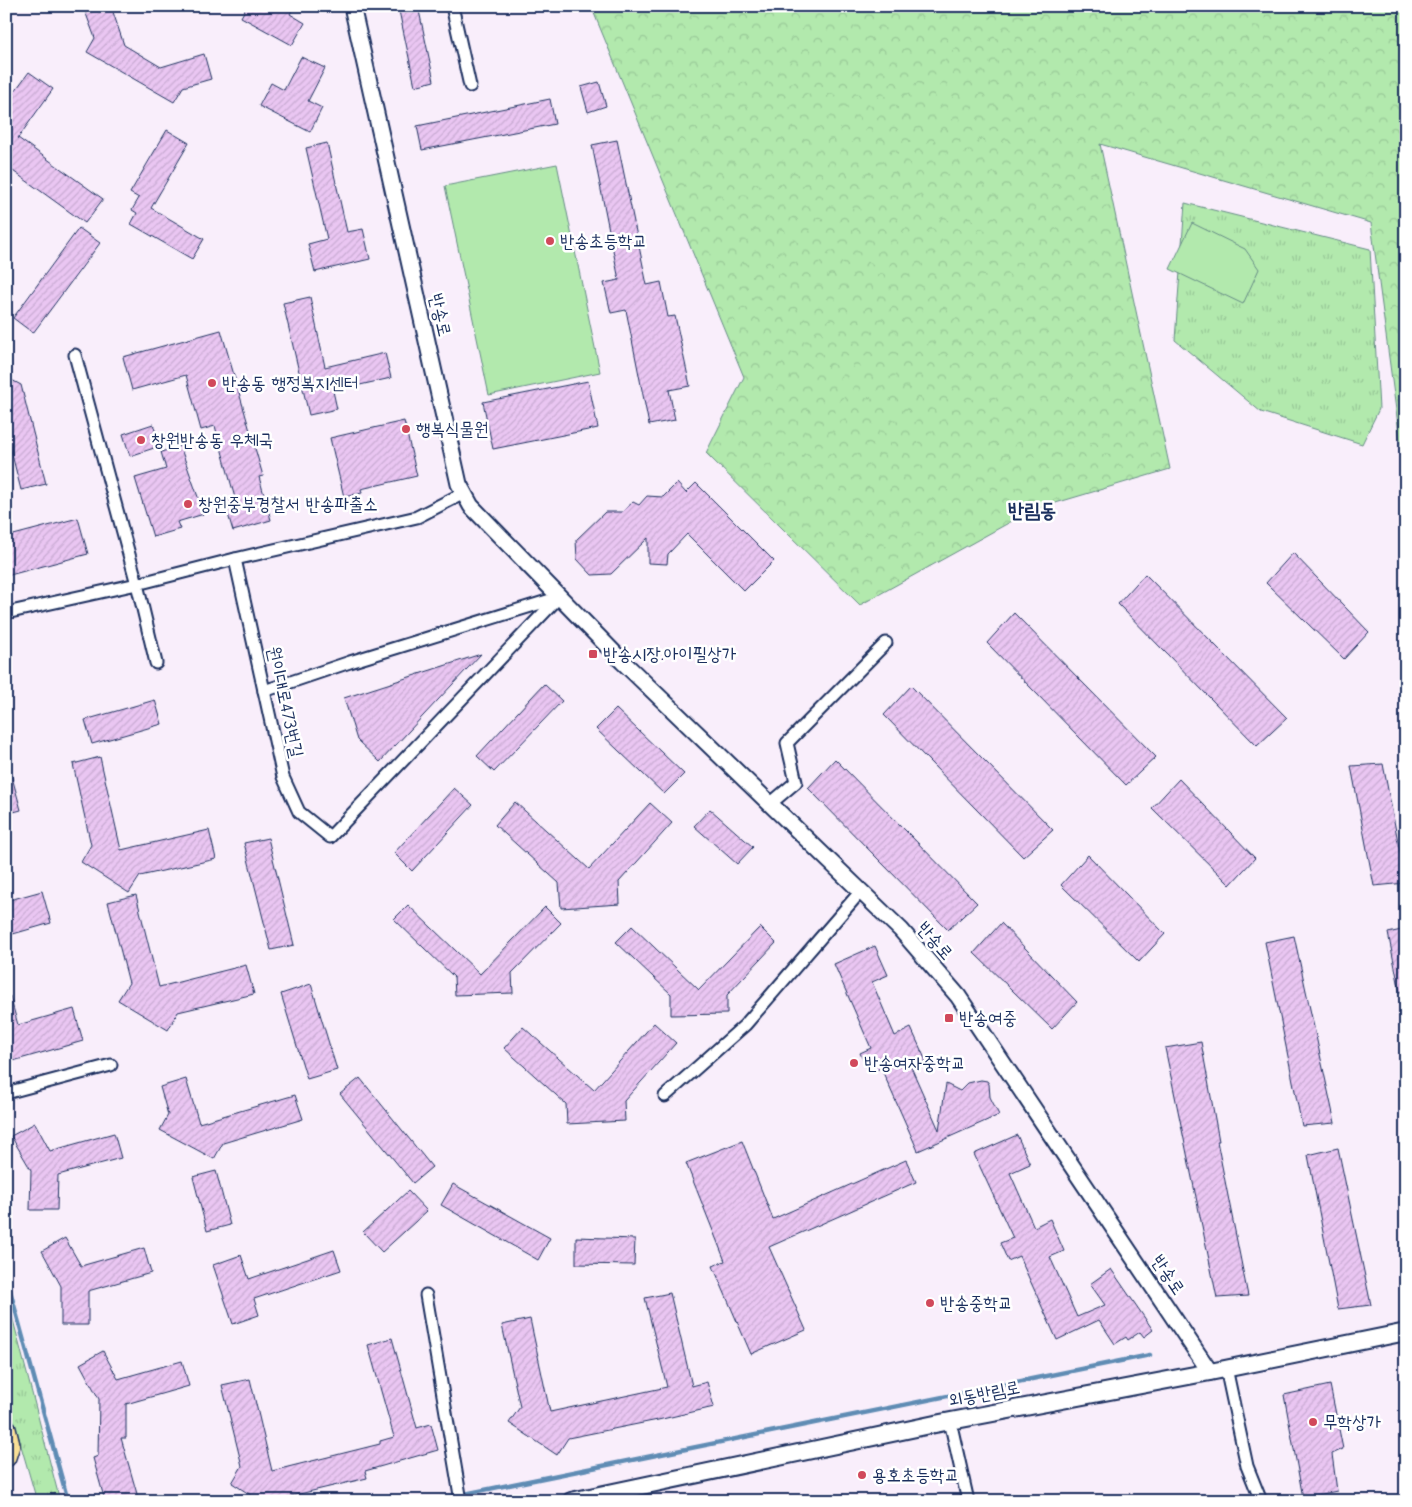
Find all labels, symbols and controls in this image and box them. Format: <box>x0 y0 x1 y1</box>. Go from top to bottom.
place label: 반송초등학교 <box>560 231 647 252</box>
marker: 반송초등학교 <box>544 235 556 247</box>
street label: 반송로 <box>425 291 455 339</box>
place label: 반송동 행정복지센터 <box>222 373 358 394</box>
marker: 반송동 행정복지센터 <box>206 377 218 389</box>
place label: 행복식물원 <box>416 419 488 440</box>
marker: 행복식물원 <box>400 423 412 435</box>
place label: 창원반송동 우체국 <box>151 430 273 451</box>
marker: 창원반송동 우체국 <box>135 434 147 446</box>
place label: 창원중부경찰서 반송파출소 <box>198 494 378 515</box>
marker: 창원중부경찰서 반송파출소 <box>182 498 194 510</box>
district label: 반림동 <box>1008 499 1056 522</box>
street label: 원이대로473번길 <box>263 644 307 760</box>
place label: 반송시장.아이필상가 <box>603 644 737 665</box>
marker: 반송시장.아이필상가 <box>587 648 599 660</box>
street label: 반송로 <box>913 918 957 964</box>
place label: 반송여중 <box>959 1008 1017 1029</box>
marker: 반송여중 <box>943 1012 955 1024</box>
place label: 반송여자중학교 <box>864 1053 965 1074</box>
marker: 반송여자중학교 <box>848 1057 860 1069</box>
street label: 반송로 <box>1147 1251 1189 1299</box>
place label: 반송중학교 <box>940 1293 1012 1314</box>
marker: 반송중학교 <box>924 1297 936 1309</box>
street label: 외동반림로 <box>946 1377 1022 1411</box>
place label: 무학상가 <box>1323 1412 1381 1433</box>
marker: 무학상가 <box>1307 1416 1319 1428</box>
place label: 용호초등학교 <box>872 1465 959 1486</box>
marker: 용호초등학교 <box>856 1469 868 1481</box>

